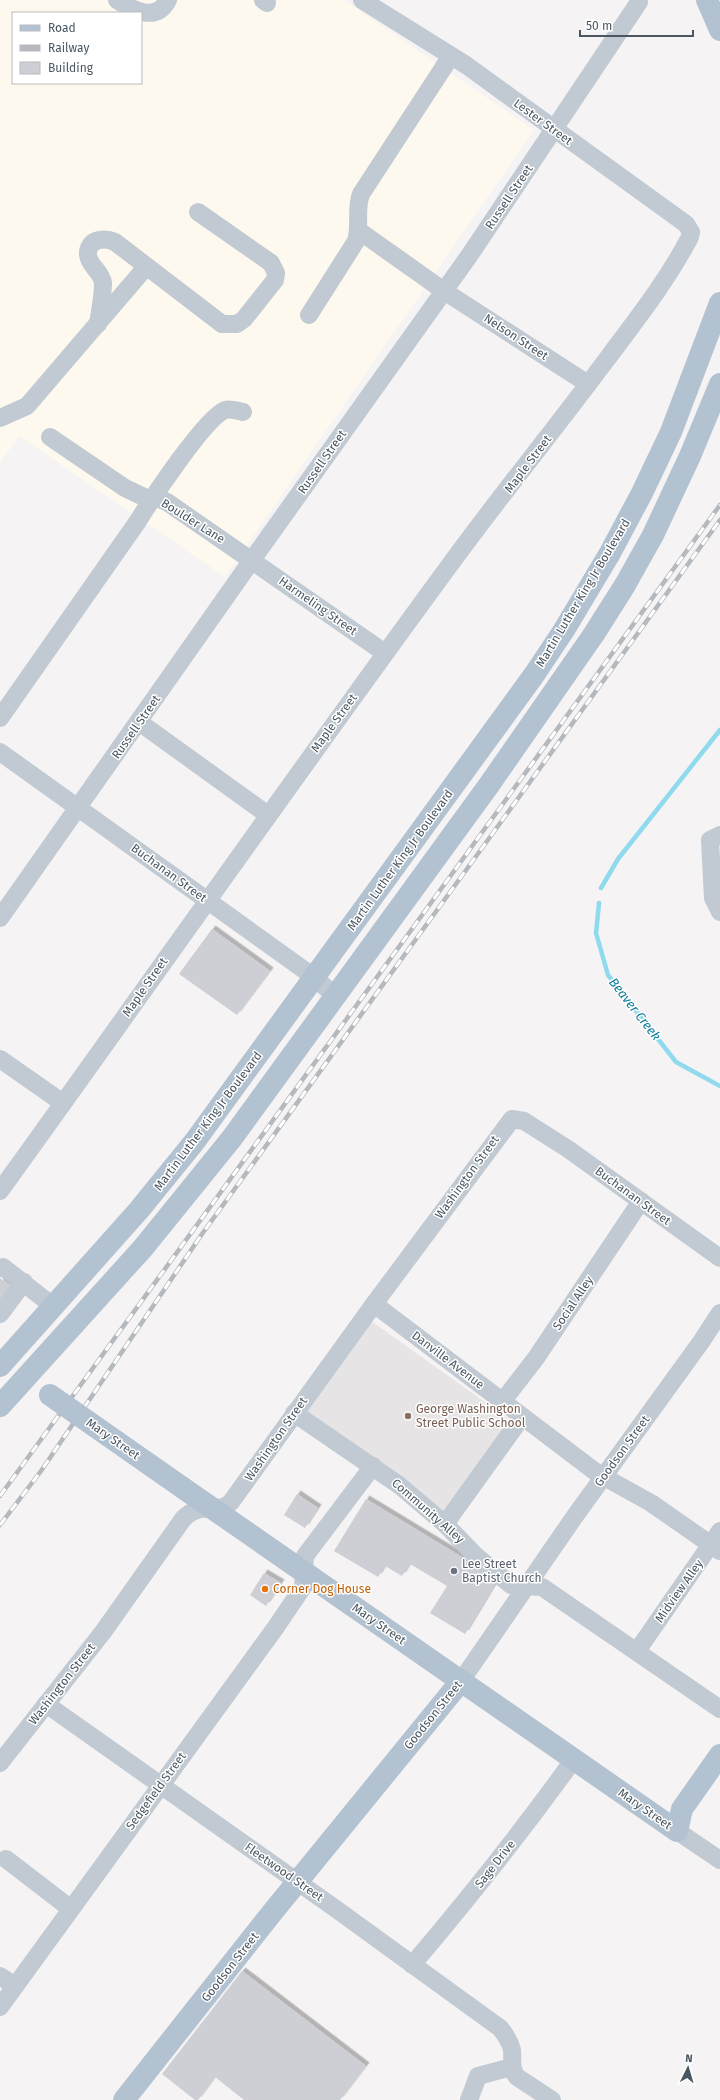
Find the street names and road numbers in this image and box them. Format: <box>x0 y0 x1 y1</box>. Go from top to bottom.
street label: Lester Street <box>511 96 576 148</box>
street label: Russell Street <box>482 162 536 232</box>
street label: Nelson Street <box>481 311 551 363</box>
street label: Russell Street <box>295 427 350 497</box>
street label: Maple Street <box>502 432 555 496</box>
street label: Boulder Lane <box>159 496 227 546</box>
street label: Martin Luther King Jr Boulevard <box>533 516 633 670</box>
street label: Harmeling Street <box>276 574 360 639</box>
street label: Maple Street <box>308 691 360 755</box>
street label: Russell Street <box>109 692 164 762</box>
street label: Martin Luther King Jr Boulevard <box>344 787 456 933</box>
street label: Buchanan Street <box>129 841 210 905</box>
street label: Maple Street <box>120 954 171 1019</box>
street label: Martin Luther King Jr Boulevard <box>151 1049 265 1193</box>
street label: Washington Street <box>432 1132 502 1221</box>
street label: Buchanan Street <box>593 1164 674 1228</box>
street label: Social Alley <box>550 1273 596 1333</box>
street label: Danville Avenue <box>409 1328 487 1392</box>
street label: Washington Street <box>242 1394 311 1484</box>
street label: Goodson Street <box>592 1412 653 1489</box>
street label: Mary Street <box>84 1415 143 1463</box>
street label: Community Alley <box>389 1476 467 1546</box>
street label: Midview Alley <box>652 1557 706 1625</box>
street label: Mary Street <box>350 1600 409 1648</box>
street label: Washington Street <box>26 1640 98 1727</box>
street label: Goodson Street <box>401 1677 465 1752</box>
street label: Sedgefield Street <box>123 1749 189 1833</box>
street label: Mary Street <box>616 1785 675 1833</box>
street label: Sage Drive <box>472 1837 518 1891</box>
street label: Fleetwood Street <box>242 1840 326 1905</box>
street label: Goodson Street <box>199 1929 262 2004</box>

